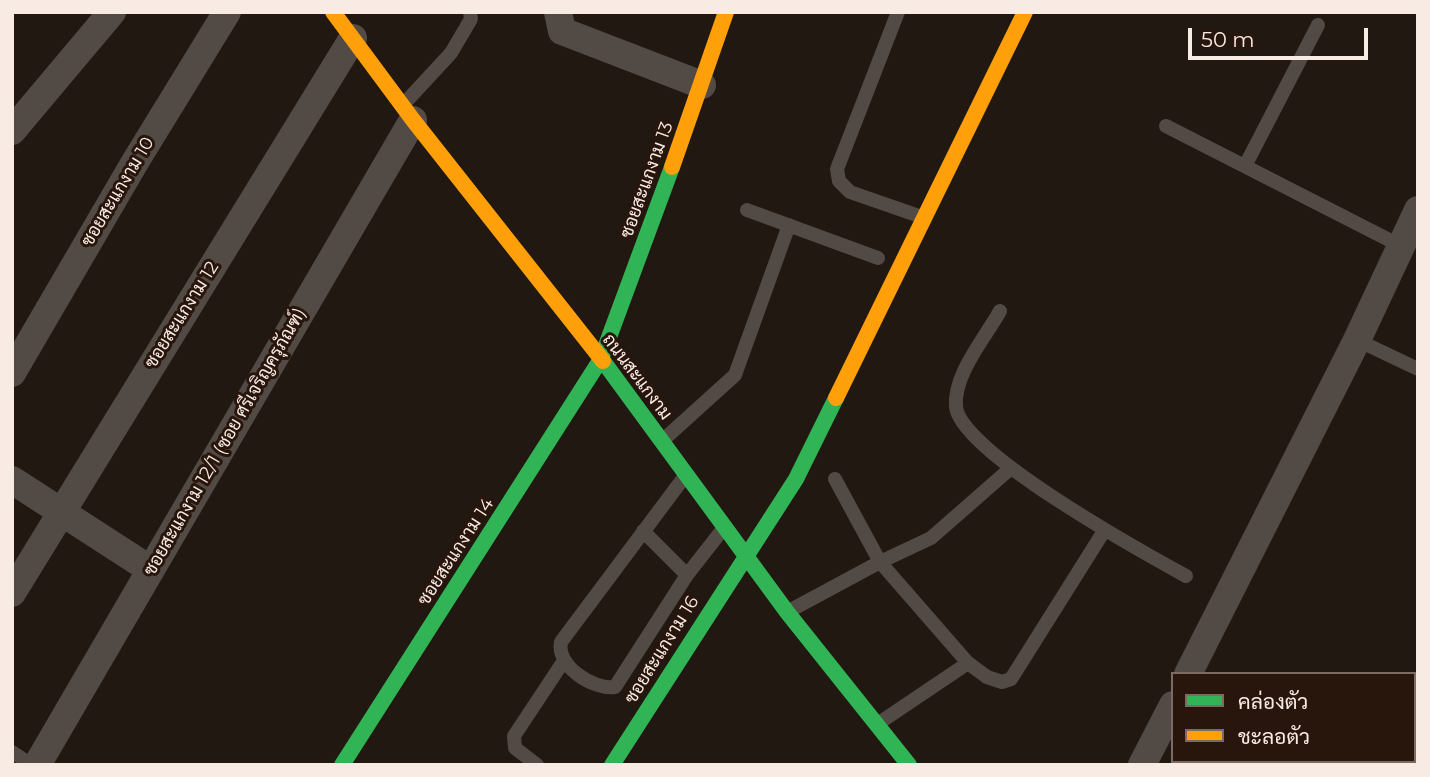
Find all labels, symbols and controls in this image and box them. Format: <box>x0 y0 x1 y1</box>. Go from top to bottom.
scale bar <box>1192 14 1372 58</box>
text: 50 m <box>1201 27 1255 52</box>
street label: ซอยสะแกงาม 13 <box>616 119 678 241</box>
street label: ซอยสะแกงาม 10 <box>77 133 159 251</box>
street label: ซอยสะแกงาม 12 <box>140 257 224 373</box>
street label: ซอยสะแกงาม 12/1 (ซอย ศรีเจริญครุภัณฑ์) <box>139 304 311 580</box>
street label: ถนนสะแกงาม <box>598 330 676 424</box>
street label: ซอยสะแกงาม 14 <box>413 494 499 610</box>
street label: ซอยสะแกงาม 16 <box>620 592 704 708</box>
legend <box>1171 672 1416 763</box>
text: คล่องตัว <box>1238 689 1308 714</box>
text: ชะลอตัว <box>1238 724 1310 749</box>

